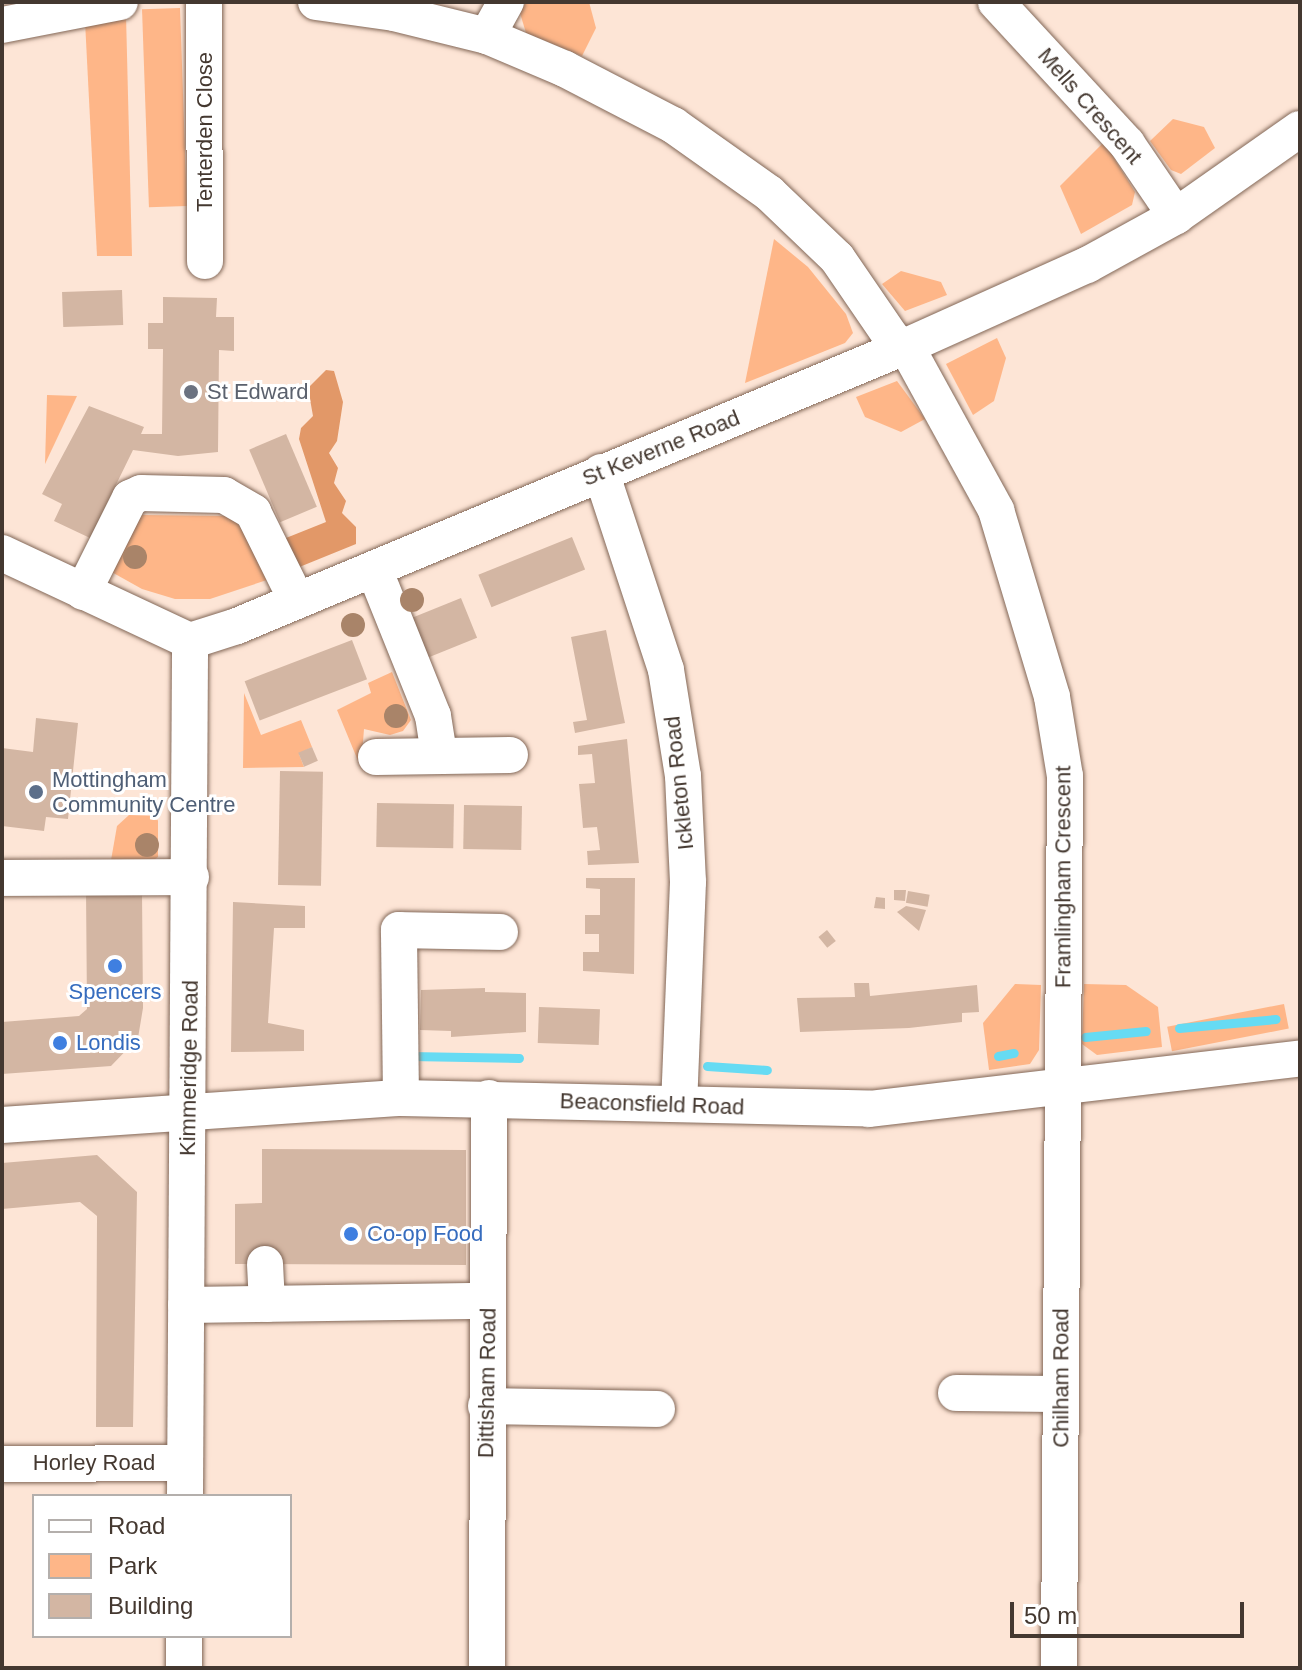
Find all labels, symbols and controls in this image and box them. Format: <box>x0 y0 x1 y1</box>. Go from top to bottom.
street label: Mells Crescent <box>1032 42 1148 170</box>
street label: Tenterden Close <box>192 52 218 212</box>
place label: St Edward <box>207 379 308 405</box>
marker: St Edward <box>182 383 200 401</box>
street label: St Keverne Road <box>578 404 744 492</box>
street label: Ickleton Road <box>659 715 699 851</box>
place label: Mottingham Community Centre <box>52 766 235 818</box>
street label: Framlingham Crescent <box>1050 766 1076 988</box>
marker: Mottingham Community Centre <box>27 783 45 801</box>
marker: Spencers <box>106 957 124 975</box>
place label: Spencers <box>69 979 161 1005</box>
street label: Kimmeridge Road <box>174 980 204 1156</box>
place label: Londis <box>76 1030 141 1056</box>
marker: Londis <box>51 1034 69 1052</box>
street label: Beaconsfield Road <box>559 1088 745 1120</box>
place label: Co-op Food <box>367 1221 483 1247</box>
marker: Co-op Food <box>342 1225 360 1243</box>
street label: Dittisham Road <box>472 1308 502 1458</box>
street label: Chilham Road <box>1048 1308 1074 1448</box>
street label: Horley Road <box>33 1450 155 1476</box>
legend <box>32 1494 292 1638</box>
text: Road <box>108 1512 165 1539</box>
text: Park <box>108 1552 157 1579</box>
scale bar <box>1014 1586 1248 1636</box>
text: Building <box>108 1592 193 1619</box>
text: 50 m <box>1024 1602 1077 1629</box>

